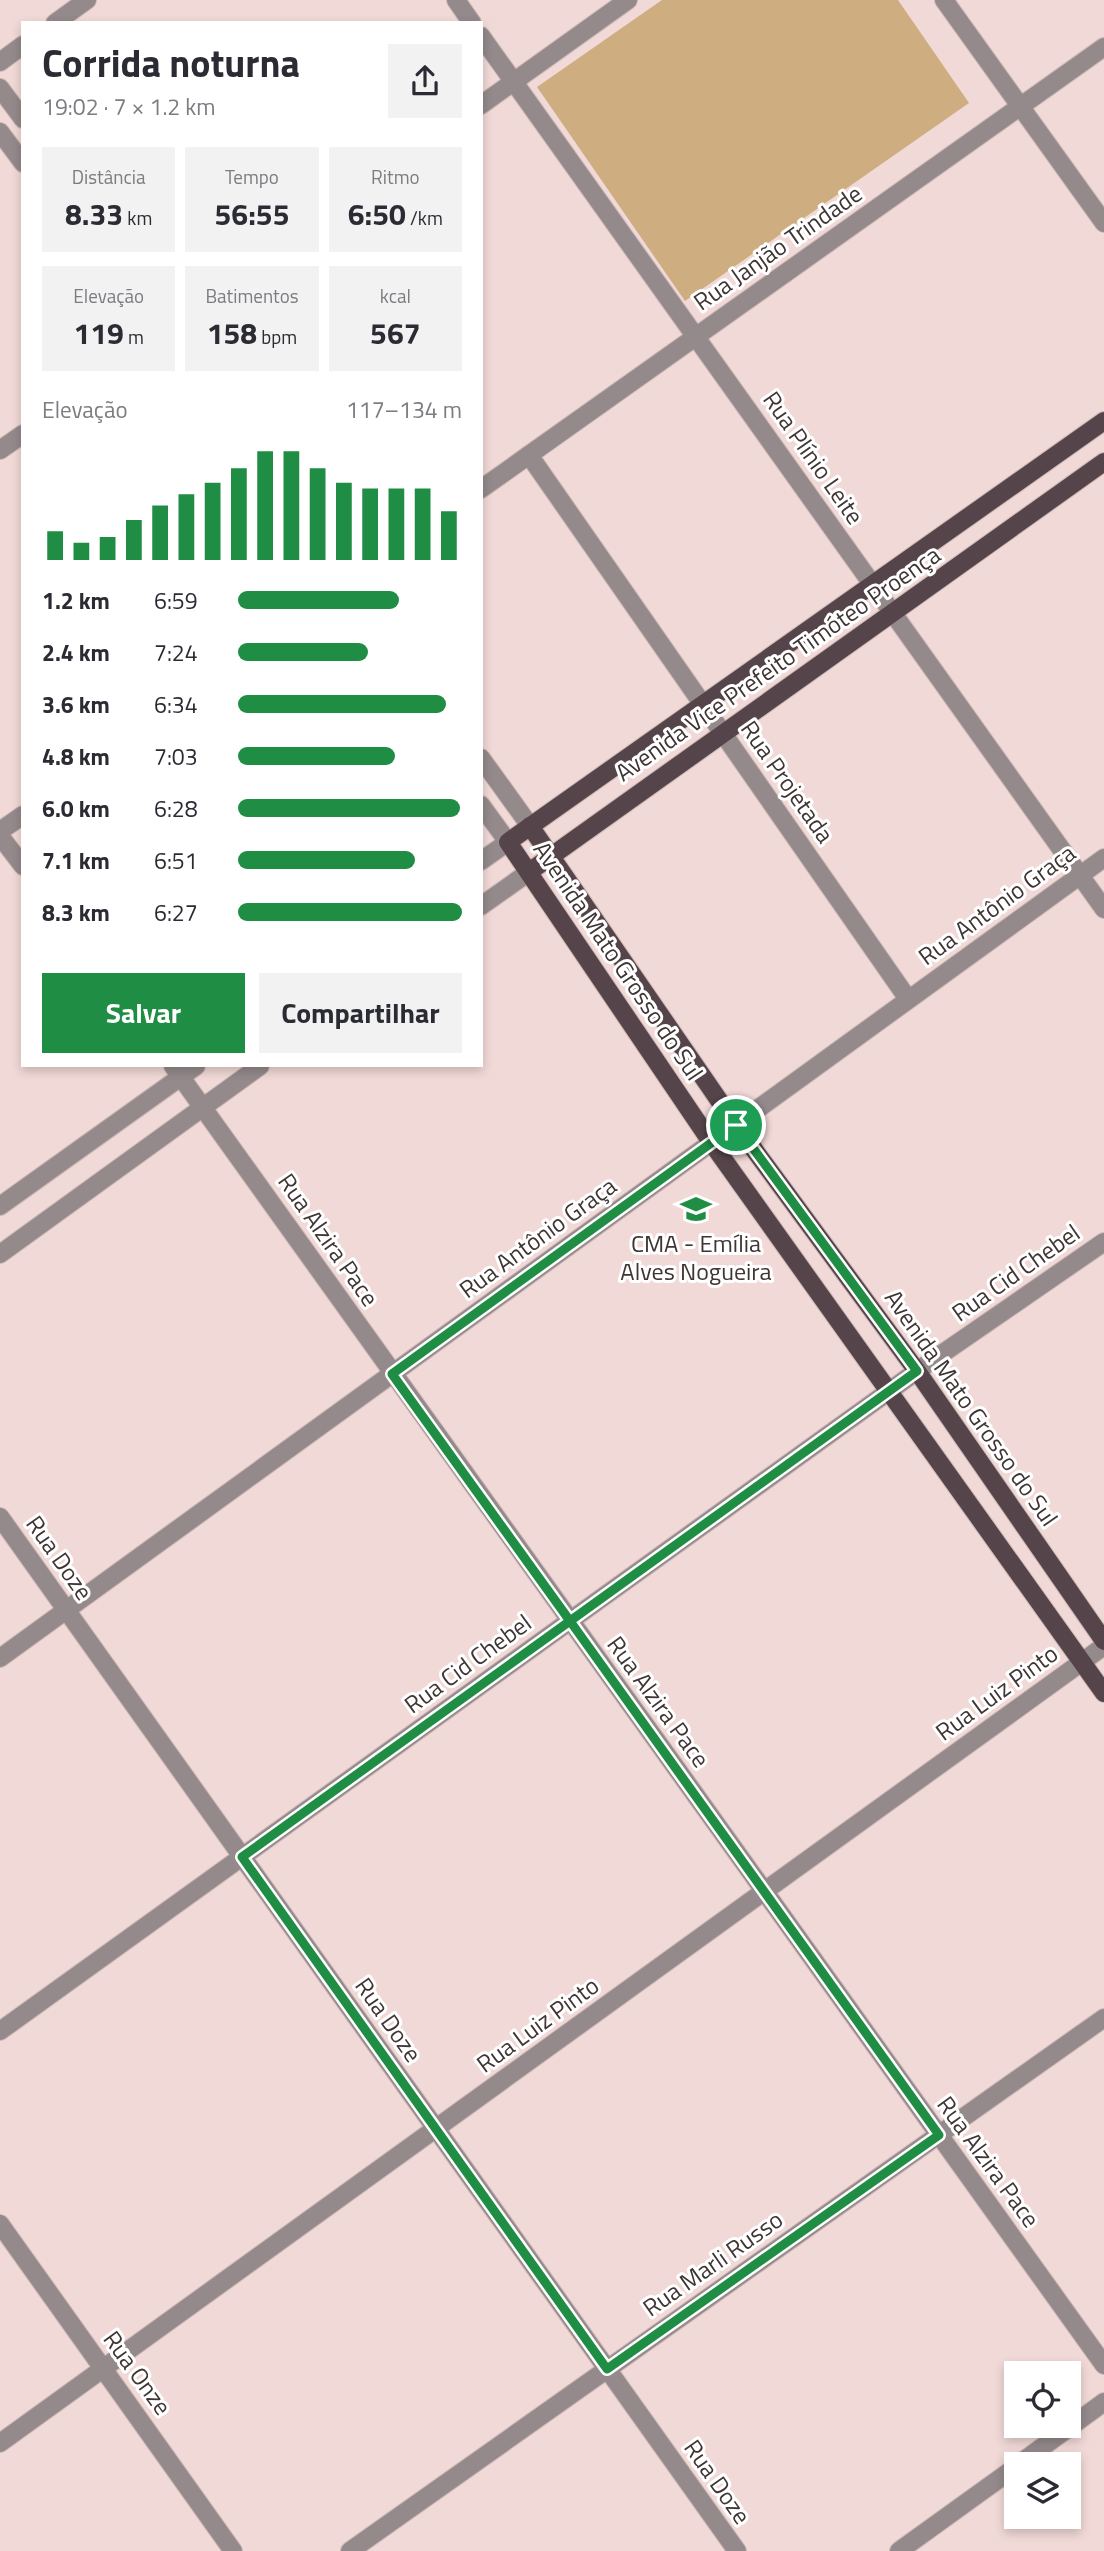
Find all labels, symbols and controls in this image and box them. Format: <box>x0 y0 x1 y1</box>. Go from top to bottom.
text: Corrida noturna <box>42 34 300 92</box>
button: share <box>388 44 462 118</box>
text: 19:02 · 7 × 1.2 km <box>42 89 216 124</box>
text: Distância <box>72 162 145 191</box>
text: Tempo <box>225 162 279 191</box>
text: Ritmo <box>371 162 420 191</box>
street label: Rua Janjão Trindade <box>686 176 869 319</box>
text: 8.33 <box>65 191 123 237</box>
text: 56:55 <box>215 191 289 237</box>
text: 6:50 <box>348 191 406 237</box>
text: km <box>123 203 152 232</box>
text: /km <box>406 203 443 232</box>
text: Elevação <box>73 281 144 310</box>
text: Batimentos <box>205 281 299 310</box>
text: kcal <box>380 281 411 310</box>
text: 119 <box>73 310 124 356</box>
text: 158 <box>207 310 257 356</box>
text: 567 <box>370 310 421 356</box>
text: m <box>124 322 144 351</box>
text: bpm <box>257 322 297 351</box>
street label: Rua Plínio Leite <box>755 384 873 531</box>
text: Elevação <box>42 392 128 427</box>
text: 117–134 m <box>346 392 462 427</box>
street label: Avenida Vice Prefeito Timóteo Proença <box>607 537 947 790</box>
text: 1.2 km <box>42 583 110 618</box>
text: 6:59 <box>154 583 198 618</box>
text: 2.4 km <box>42 635 110 670</box>
text: 7:24 <box>154 635 198 670</box>
text: 3.6 km <box>42 687 110 722</box>
text: 6:34 <box>154 687 198 722</box>
street label: Rua Projetada <box>732 713 843 850</box>
text: 4.8 km <box>42 739 110 774</box>
text: 7:03 <box>154 739 198 774</box>
text: 6.0 km <box>42 791 110 826</box>
text: 6:28 <box>154 791 198 826</box>
street label: Avenida Mato Grosso do Sul <box>525 834 713 1087</box>
street label: Rua Antônio Graça <box>910 835 1083 974</box>
text: 7.1 km <box>42 843 110 878</box>
text: 6:51 <box>154 843 198 878</box>
text: 8.3 km <box>42 895 110 930</box>
text: 6:27 <box>154 895 198 930</box>
button: Salvar <box>42 973 245 1053</box>
button: Compartilhar <box>259 973 462 1053</box>
pin <box>706 1095 766 1155</box>
icon: arrive <box>717 1106 755 1144</box>
street label: Rua Alzira Pace <box>270 1166 388 1313</box>
street label: Rua Antônio Graça <box>451 1168 624 1307</box>
school or university icon: CMA - Emília Alves Nogueira <box>679 1192 713 1226</box>
street label: Rua Cid Chebel <box>944 1215 1087 1330</box>
place label: CMA - Emília Alves Nogueira <box>620 1225 772 1289</box>
street label: Avenida Mato Grosso do Sul <box>876 1282 1067 1533</box>
street label: Rua Doze <box>18 1508 102 1607</box>
street label: Rua Cid Chebel <box>396 1605 538 1722</box>
street label: Rua Alzira Pace <box>599 1628 719 1775</box>
street label: Rua Luiz Pinto <box>928 1635 1065 1749</box>
street label: Rua Luiz Pinto <box>469 1967 606 2081</box>
street label: Rua Doze <box>347 1970 431 2069</box>
street label: Rua Alzira Pace <box>929 2088 1049 2235</box>
street label: Rua Marli Russo <box>635 2201 790 2325</box>
street label: Rua Onze <box>95 2323 181 2422</box>
map controls <box>1004 2361 1081 2529</box>
button: locate <box>1004 2361 1081 2438</box>
street label: Rua Doze <box>676 2432 760 2531</box>
button: layers <box>1004 2452 1081 2529</box>

